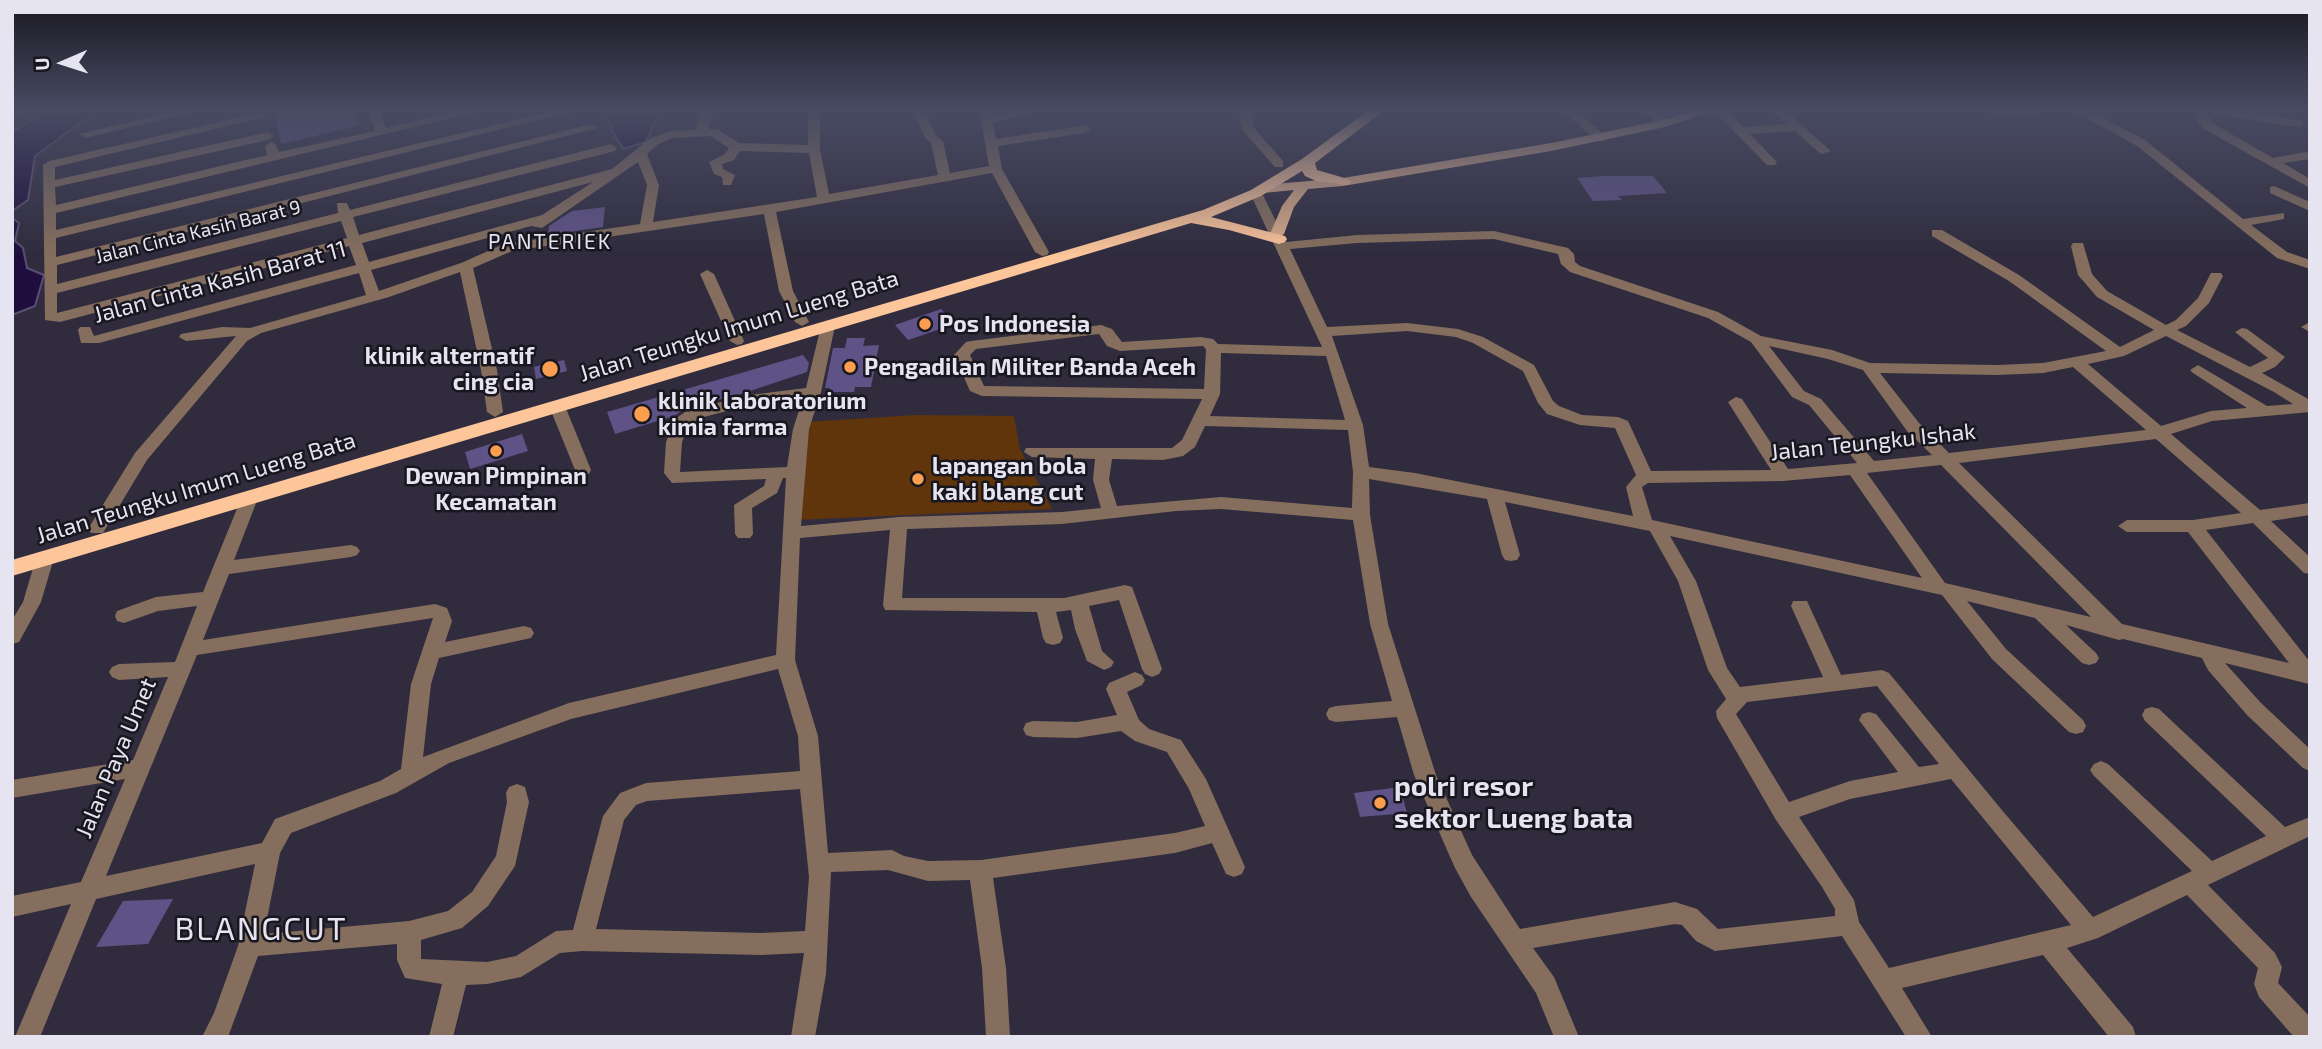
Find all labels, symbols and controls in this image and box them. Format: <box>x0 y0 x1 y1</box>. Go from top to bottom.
north arrow <box>28 28 98 98</box>
text: U <box>30 57 53 71</box>
street label: Jalan Cinta Kasih Barat 9 <box>93 195 303 269</box>
district label: PANTERIEK <box>489 229 611 255</box>
street label: Jalan Cinta Kasih Barat 11 <box>91 235 349 329</box>
street label: Jalan Teungku Imum Lueng Bata <box>576 264 902 388</box>
place label: Pos Indonesia <box>939 310 1090 338</box>
marker: Pos Indonesia <box>917 316 933 332</box>
place label: klinik alternatif cing cia <box>365 342 534 396</box>
place label: Pengadilan Militer Banda Aceh <box>864 353 1196 381</box>
marker: klinik alternatif cing cia <box>540 359 560 379</box>
marker: Pengadilan Militer Banda Aceh <box>842 359 858 375</box>
place label: klinik laboratorium kimia farma <box>658 387 867 441</box>
marker: klinik laboratorium kimia farma <box>632 404 652 424</box>
street label: Jalan Teungku Ishak <box>1769 417 1977 467</box>
street label: Jalan Teungku Imum Lueng Bata <box>33 426 359 550</box>
marker: Dewan Pimpinan Kecamatan <box>488 443 504 459</box>
place label: lapangan bola kaki blang cut <box>932 452 1086 506</box>
place label: Dewan Pimpinan Kecamatan <box>405 462 587 516</box>
marker: lapangan bola kaki blang cut <box>910 471 926 487</box>
street label: Jalan Paya Umet <box>70 674 162 842</box>
place label: polri resor sektor Lueng bata <box>1394 770 1633 836</box>
marker: polri resor sektor Lueng bata <box>1372 795 1388 811</box>
district label: BLANGCUT <box>176 910 346 948</box>

